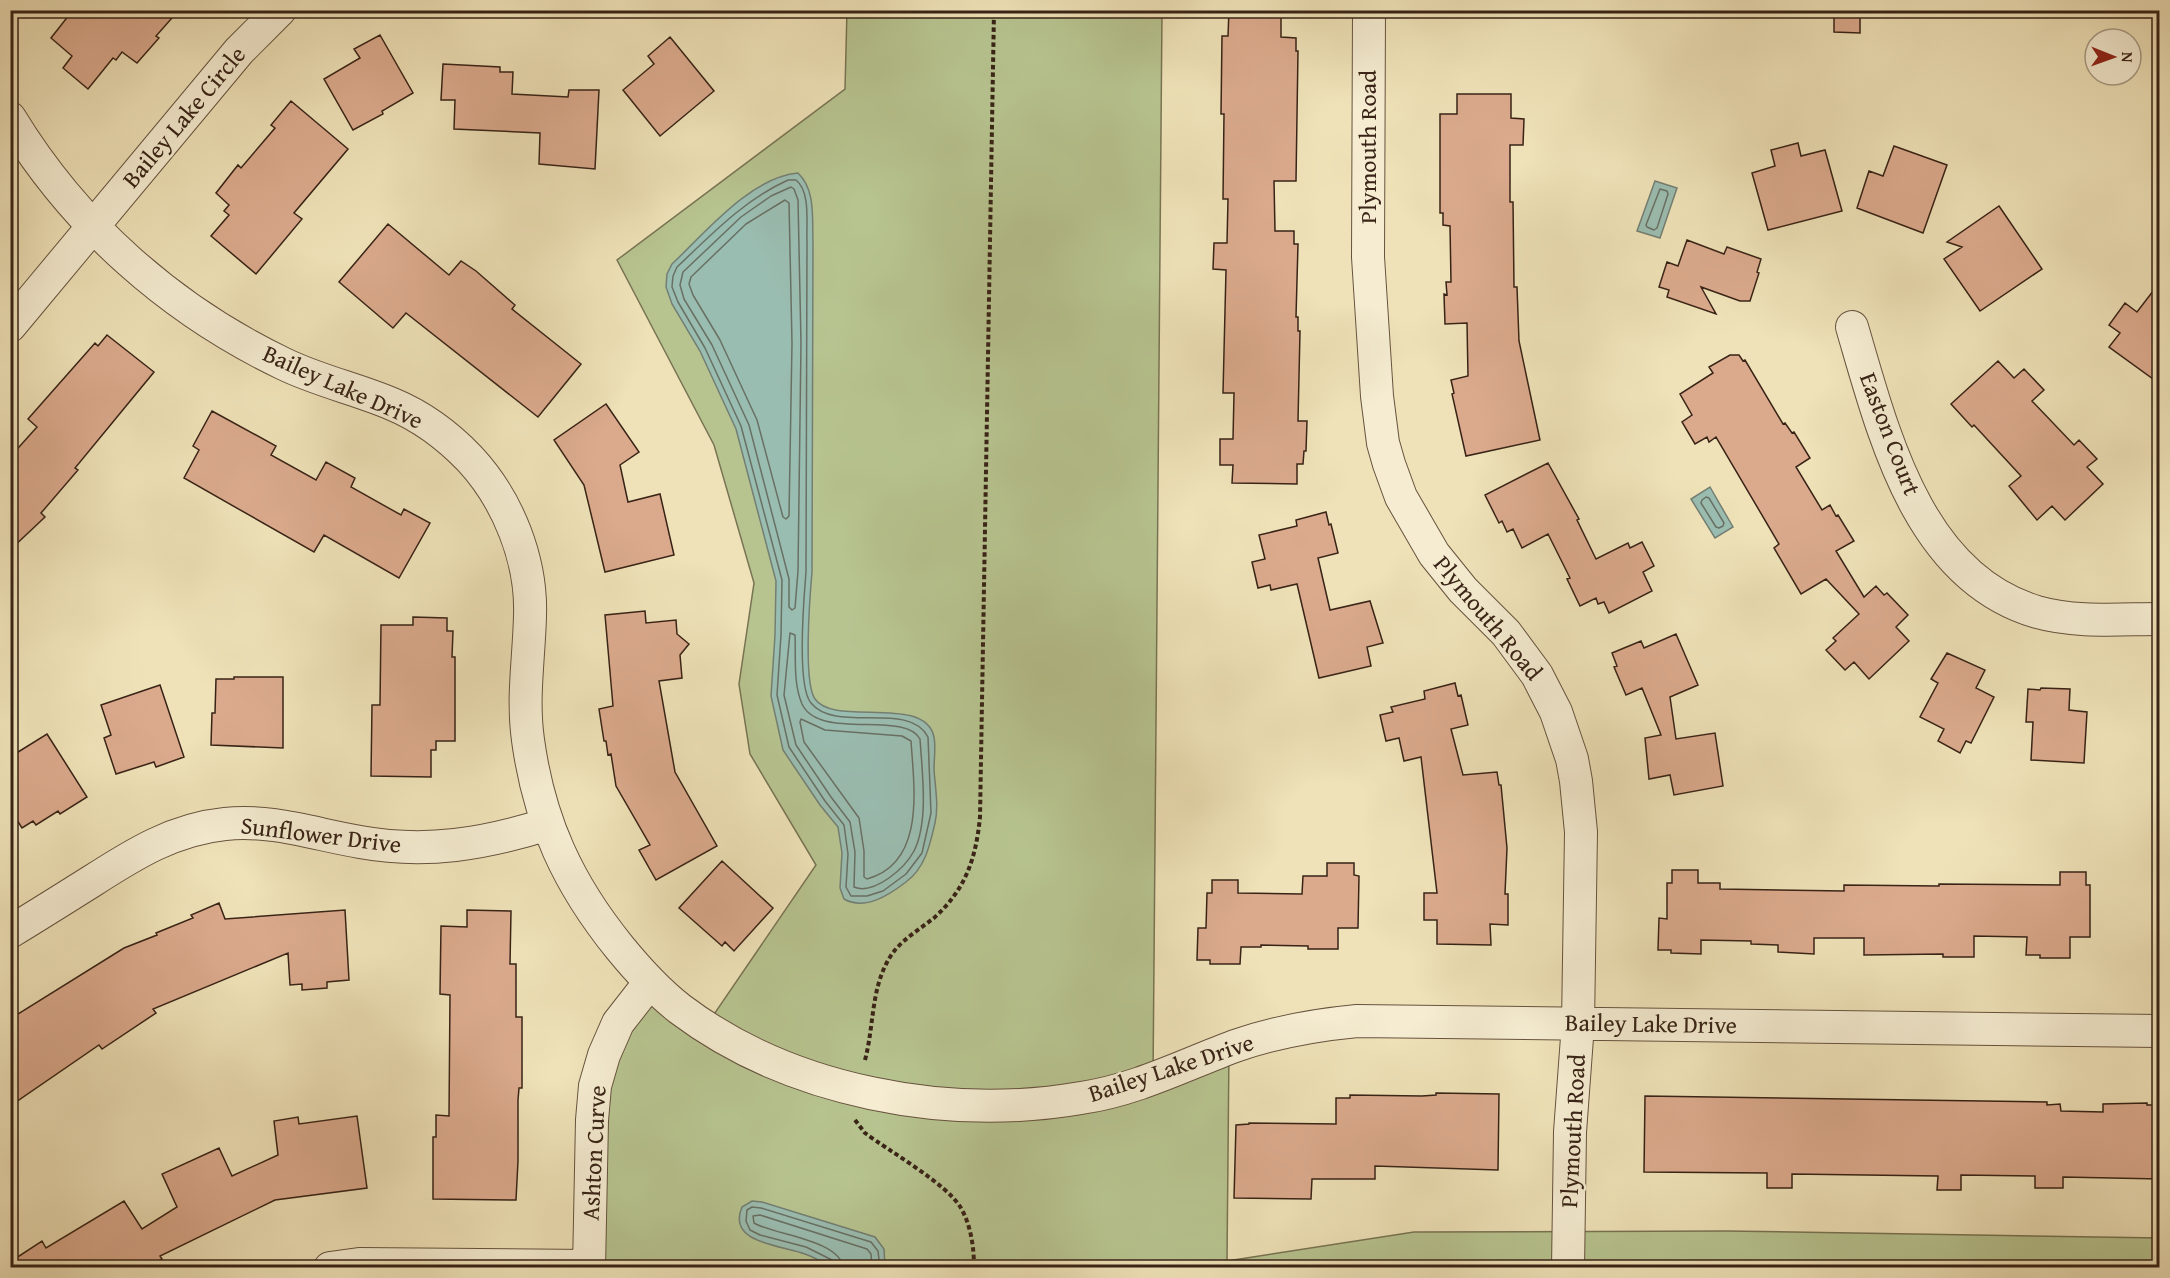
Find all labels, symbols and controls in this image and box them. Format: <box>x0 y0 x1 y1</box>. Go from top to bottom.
north arrow <box>2083 27 2143 87</box>
street label: Bailey Lake Circle <box>114 38 254 195</box>
text: N <box>2116 52 2140 63</box>
street label: Plymouth Road <box>1350 70 1385 224</box>
street label: Bailey Lake Drive <box>257 336 429 438</box>
street label: Easton Court <box>1851 367 1930 501</box>
street label: Plymouth Road <box>1426 547 1551 688</box>
street label: Sunflower Drive <box>239 807 403 862</box>
street label: Bailey Lake Drive <box>1565 1005 1737 1042</box>
street label: Bailey Lake Drive <box>1084 1024 1258 1111</box>
street label: Plymouth Road <box>1551 1053 1594 1209</box>
street label: Ashton Curve <box>572 1084 615 1222</box>

